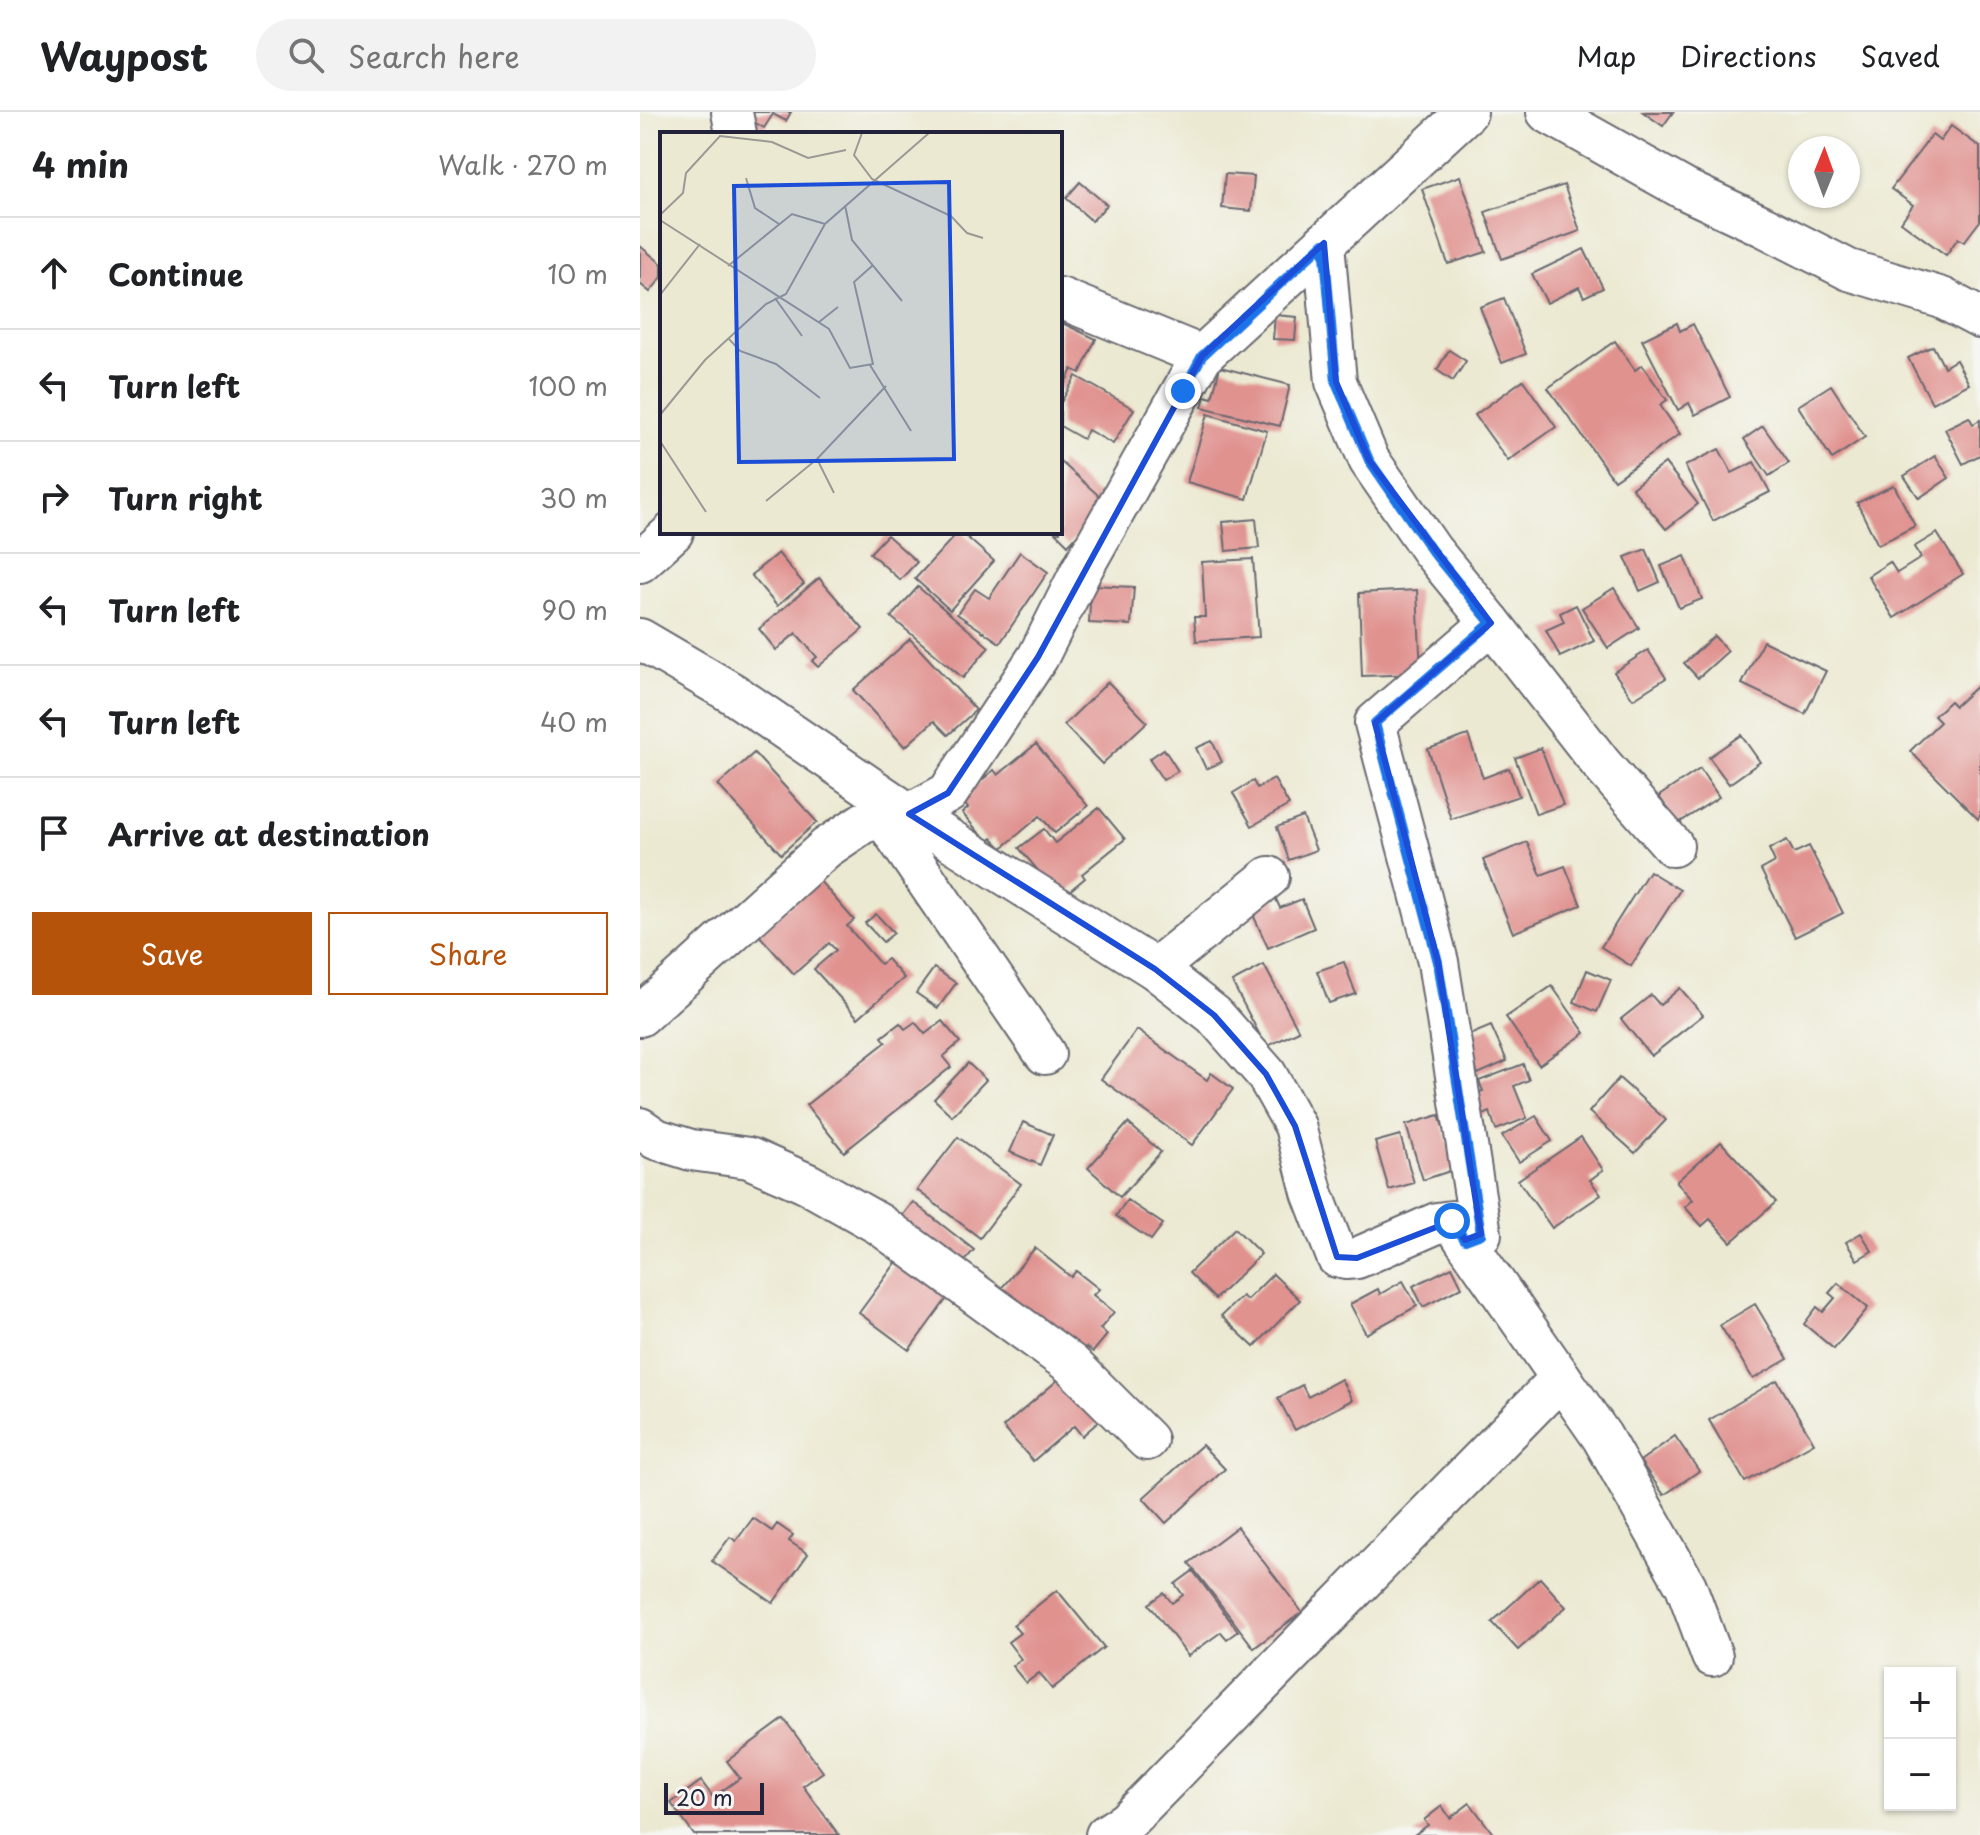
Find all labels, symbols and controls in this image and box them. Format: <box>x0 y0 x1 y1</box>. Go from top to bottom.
search box <box>256 19 816 91</box>
text: Waypost <box>40 27 208 84</box>
icon: search <box>284 33 328 77</box>
text: Search here <box>348 33 520 78</box>
text: Map <box>1577 34 1636 77</box>
text: Directions <box>1680 34 1817 77</box>
text: Saved <box>1861 34 1940 77</box>
inset map <box>660 132 1062 534</box>
north arrow <box>1788 136 1860 208</box>
text: 4 min <box>32 138 129 190</box>
text: Walk · 270 m <box>438 145 608 184</box>
icon: ahead <box>32 251 76 295</box>
text: Continue <box>108 251 243 296</box>
text: 10 m <box>547 254 608 293</box>
icon: left <box>32 363 76 407</box>
text: Turn left <box>108 363 240 408</box>
text: 100 m <box>528 366 608 405</box>
route end <box>1165 373 1201 409</box>
icon: right <box>32 475 76 519</box>
text: Turn right <box>108 475 263 520</box>
text: 30 m <box>540 478 608 517</box>
icon: left <box>32 587 76 631</box>
text: Turn left <box>108 587 240 632</box>
text: 90 m <box>541 590 608 629</box>
icon: left <box>32 699 76 743</box>
text: Turn left <box>108 699 240 744</box>
text: 40 m <box>540 702 608 741</box>
icon: arrive <box>32 811 76 855</box>
text: Arrive at destination <box>108 811 430 856</box>
button: Save <box>32 912 312 995</box>
button: Share <box>328 912 608 995</box>
route start <box>1434 1203 1470 1239</box>
map controls <box>1884 1667 1956 1811</box>
button: + <box>1884 1667 1956 1739</box>
button: − <box>1884 1739 1956 1811</box>
scale bar <box>664 1779 764 1815</box>
text: 20 m <box>676 1780 733 1813</box>

